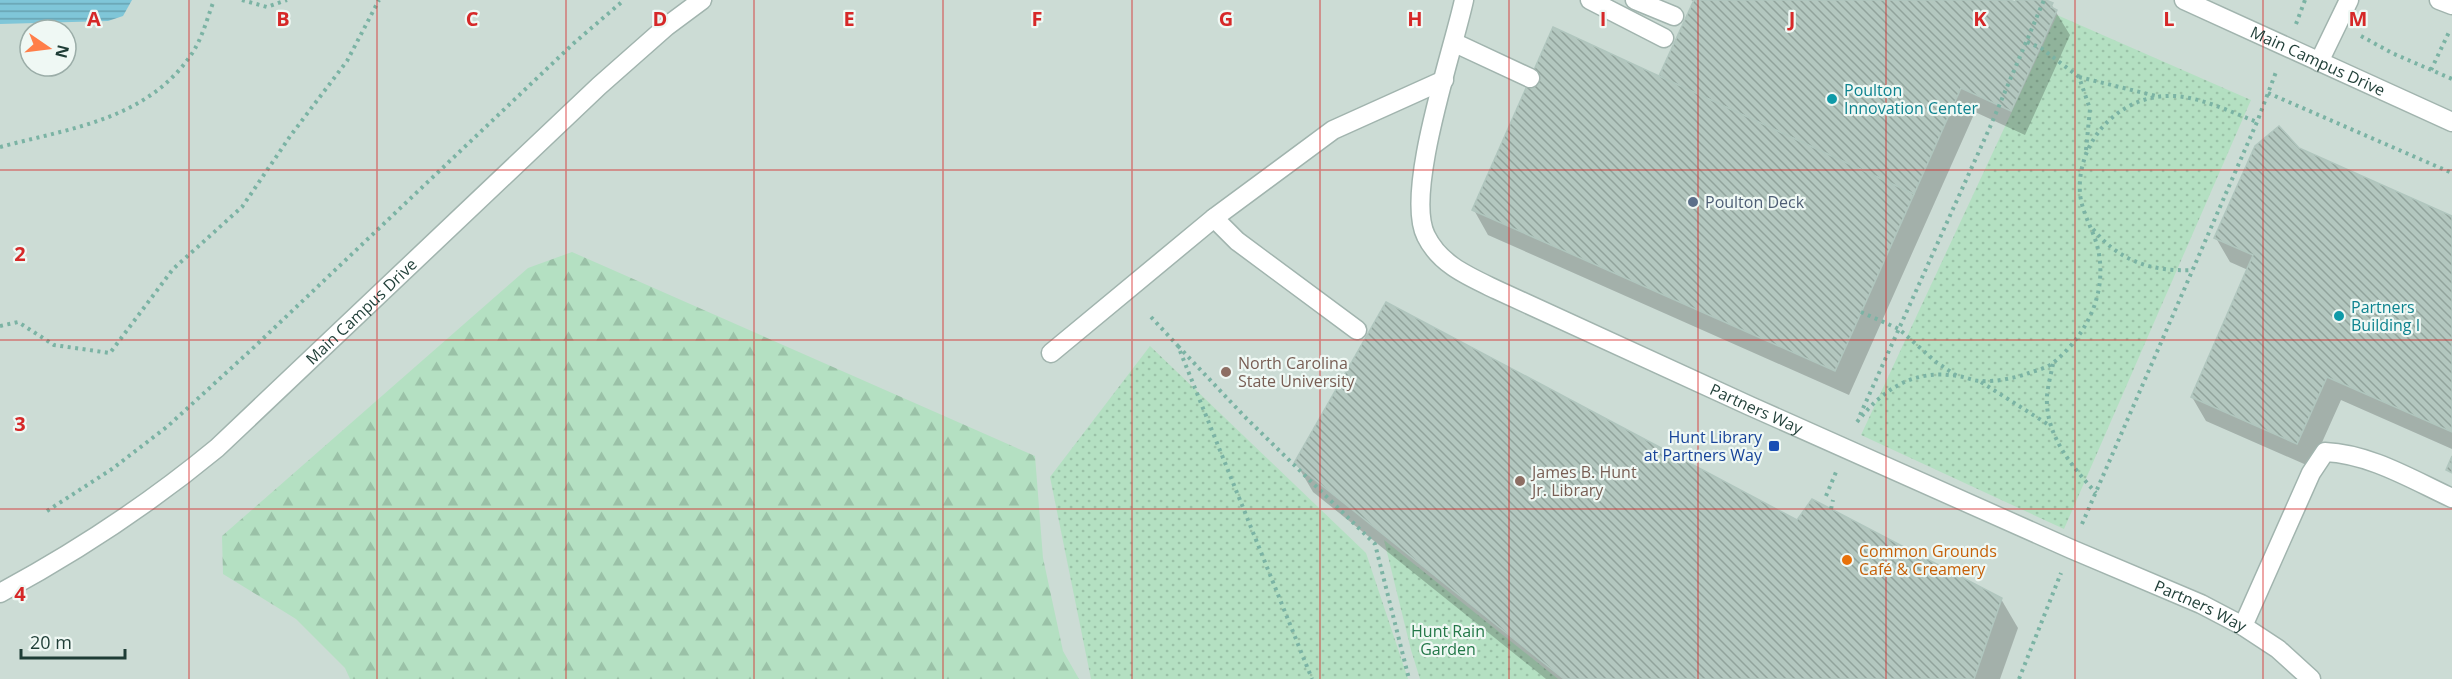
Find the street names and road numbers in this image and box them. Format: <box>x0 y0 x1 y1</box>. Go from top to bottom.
street label: Main Campus Drive <box>2247 21 2389 101</box>
street label: Main Campus Drive <box>301 253 422 369</box>
street label: Partners Way <box>1706 378 1807 439</box>
street label: Partners Way <box>2151 575 2251 637</box>

